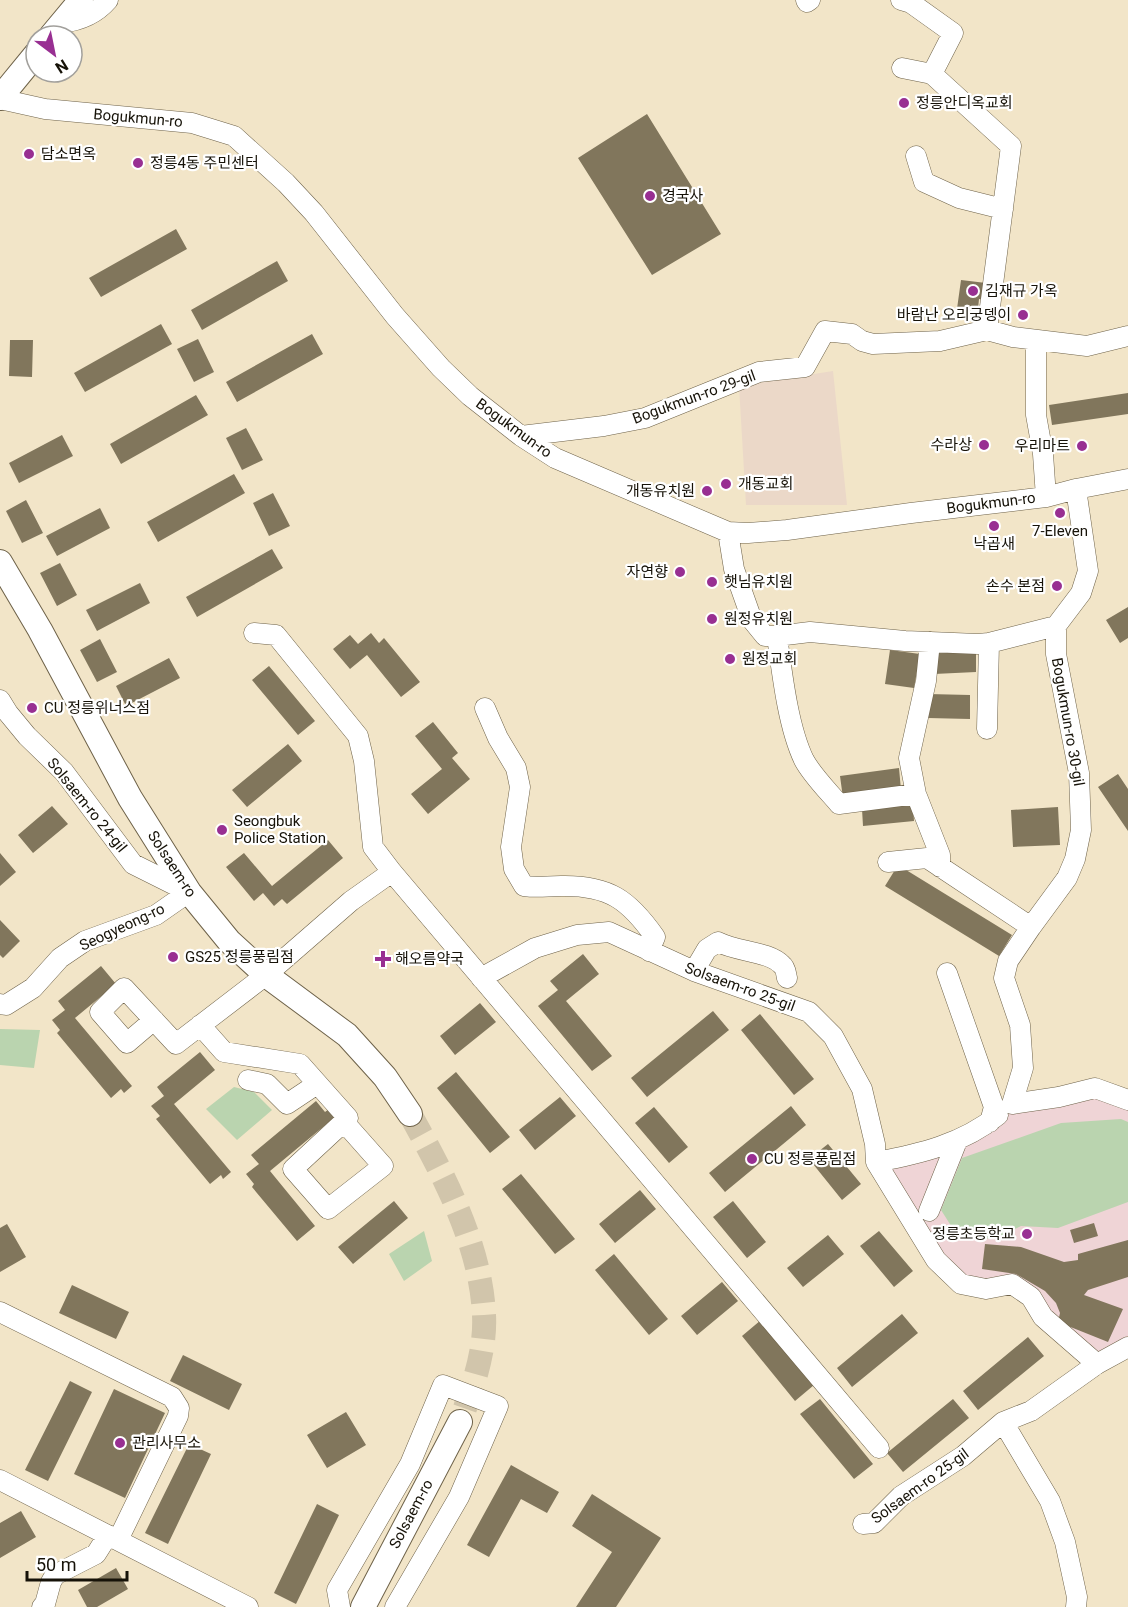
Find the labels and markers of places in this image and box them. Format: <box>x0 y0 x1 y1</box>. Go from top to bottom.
place label: 정릉안디옥교회 <box>916 94 1013 112</box>
marker: 정릉안디옥교회 <box>897 96 911 110</box>
place label: 담소면옥 <box>41 145 96 163</box>
marker: 담소면옥 <box>22 147 36 161</box>
place label: 정릉4동 주민센터 <box>150 154 259 172</box>
marker: 정릉4동 주민센터 <box>131 156 145 170</box>
place label: 경국사 <box>662 187 704 205</box>
marker: 경국사 <box>643 189 657 203</box>
place label: 김재규 가옥 <box>985 282 1058 300</box>
marker: 김재규 가옥 <box>966 284 980 298</box>
place label: 바람난 오리궁뎅이 <box>897 306 1011 324</box>
marker: 바람난 오리궁뎅이 <box>1016 308 1030 322</box>
place label: 수라상 <box>931 436 972 454</box>
place label: 우리마트 <box>1015 437 1070 455</box>
marker: 수라상 <box>977 438 991 452</box>
marker: 우리마트 <box>1075 439 1089 453</box>
place label: 개동교회 <box>738 475 793 493</box>
marker: 개동교회 <box>719 477 733 491</box>
place label: 개동유치원 <box>626 482 695 500</box>
marker: 개동유치원 <box>700 484 714 498</box>
marker: 7-Eleven <box>1053 506 1067 520</box>
marker: 낙곱새 <box>987 519 1001 533</box>
place label: 7-Eleven <box>1032 522 1088 540</box>
place label: 낙곱새 <box>973 535 1015 553</box>
place label: 자연향 <box>627 563 668 581</box>
marker: 자연향 <box>673 565 687 579</box>
place label: 햇님유치원 <box>724 573 793 591</box>
marker: 햇님유치원 <box>705 575 719 589</box>
place label: 손수 본점 <box>986 577 1045 595</box>
marker: 손수 본점 <box>1050 579 1064 593</box>
place label: 원정유치원 <box>724 610 793 628</box>
marker: 원정유치원 <box>705 612 719 626</box>
place label: 원정교회 <box>742 650 797 668</box>
marker: 원정교회 <box>723 652 737 666</box>
place label: CU 정릉위너스점 <box>44 699 150 717</box>
marker: CU 정릉위너스점 <box>25 701 39 715</box>
place label: Seongbuk Police Station <box>234 812 326 847</box>
marker: Seongbuk Police Station <box>215 823 229 837</box>
place label: GS25 정릉풍림점 <box>185 948 294 966</box>
marker: GS25 정릉풍림점 <box>166 950 180 964</box>
place label: 해오름약국 <box>395 950 464 968</box>
marker: 해오름약국 <box>376 952 390 966</box>
place label: CU 정릉풍림점 <box>764 1150 856 1168</box>
marker: CU 정릉풍림점 <box>745 1152 759 1166</box>
place label: 정릉초등학교 <box>932 1225 1015 1243</box>
marker: 정릉초등학교 <box>1020 1227 1034 1241</box>
place label: 관리사무소 <box>132 1434 201 1452</box>
marker: 관리사무소 <box>113 1436 127 1450</box>

